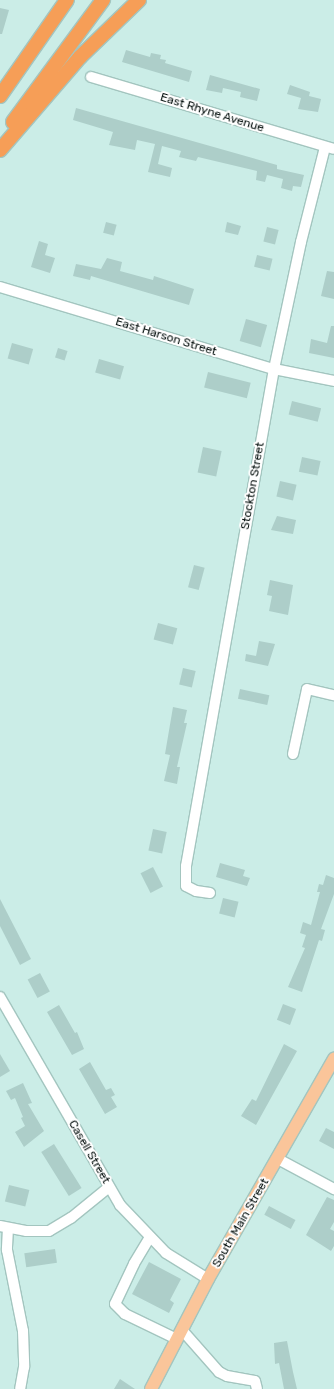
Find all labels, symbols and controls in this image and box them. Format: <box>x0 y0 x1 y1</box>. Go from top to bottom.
street label: East Rhyne Avenue <box>158 90 266 136</box>
street label: East Harson Street <box>114 315 218 359</box>
street label: Stockton Street <box>238 441 268 531</box>
street label: Casell Street <box>65 1118 113 1186</box>
street label: South Main Street <box>210 1176 272 1270</box>

